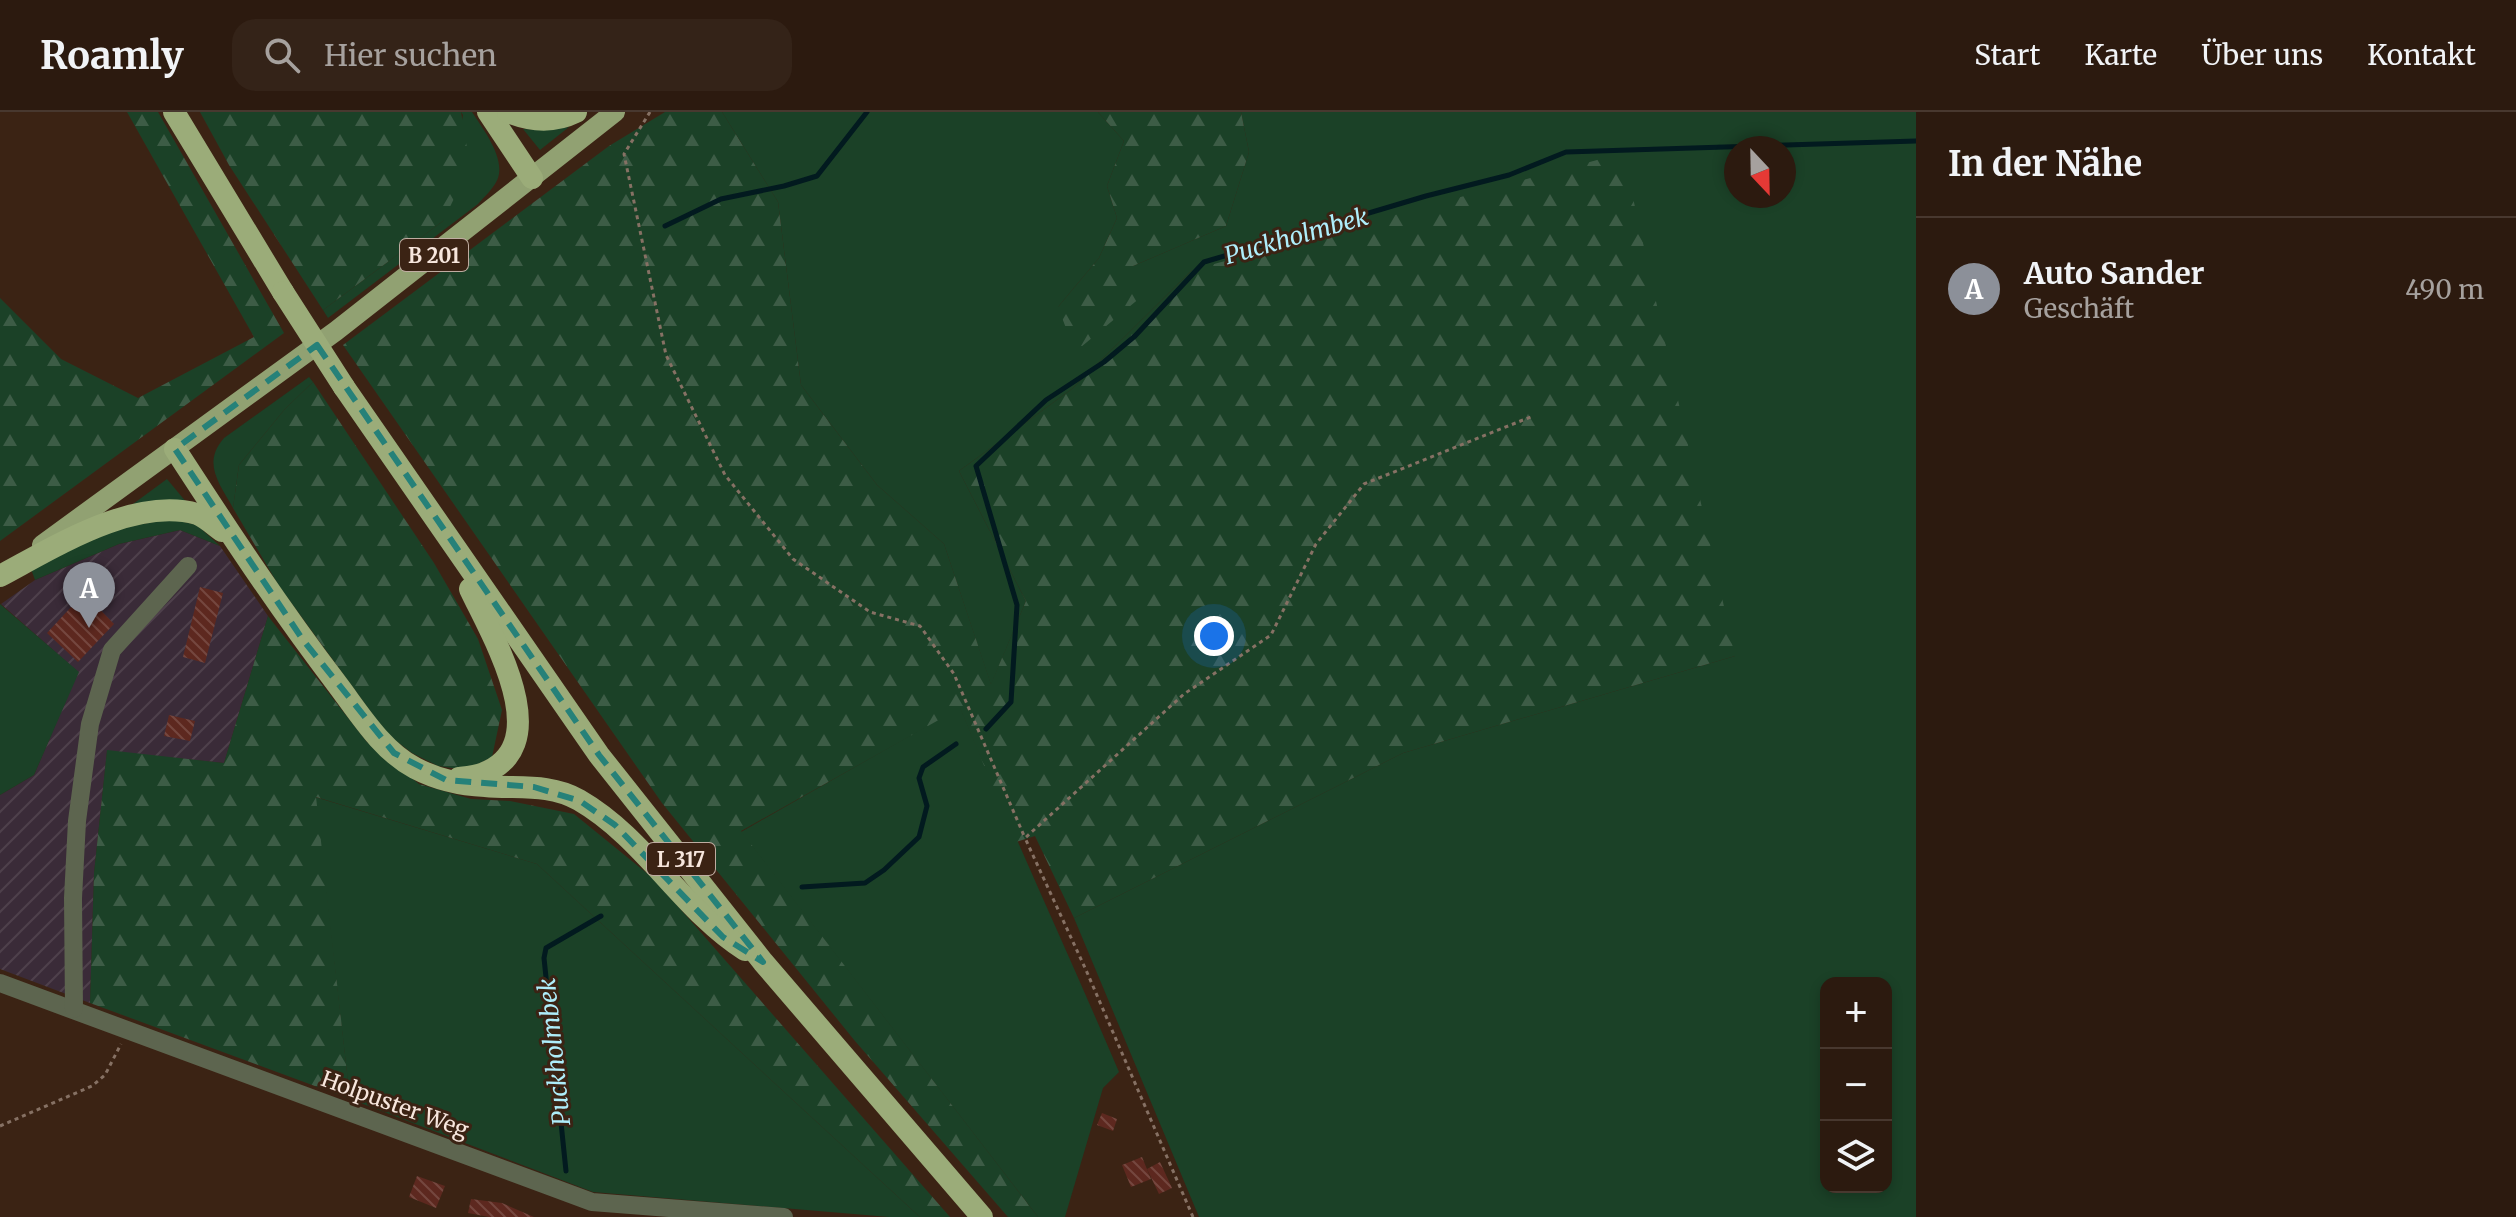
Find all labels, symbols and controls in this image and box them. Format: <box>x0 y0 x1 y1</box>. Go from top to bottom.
search box <box>232 19 792 91</box>
text: Roamly <box>40 32 184 79</box>
icon: search <box>260 33 304 77</box>
text: Hier suchen <box>324 36 497 74</box>
text: Start <box>1974 37 2040 73</box>
text: Karte <box>2084 37 2157 73</box>
text: Über uns <box>2201 37 2323 73</box>
text: Kontakt <box>2367 37 2476 73</box>
north arrow <box>1724 136 1796 208</box>
text: In der Nähe <box>1948 143 2142 185</box>
water label: Puckholmbek <box>1221 201 1371 271</box>
road number: B 201 <box>400 239 468 271</box>
text: Auto Sander <box>2024 254 2204 292</box>
text: A <box>1965 273 1983 306</box>
text: 490 m <box>2405 273 2484 306</box>
text: Geschäft <box>2024 292 2134 325</box>
pin: A <box>63 562 115 628</box>
your location <box>1194 616 1234 656</box>
road number: L 317 <box>647 843 715 875</box>
water label: Puckholmbek <box>531 977 577 1127</box>
map controls <box>1820 977 1892 1193</box>
button: + <box>1820 977 1892 1049</box>
button: − <box>1820 1049 1892 1121</box>
street label: Holpuster Weg <box>317 1064 473 1144</box>
button: layers <box>1820 1121 1892 1193</box>

